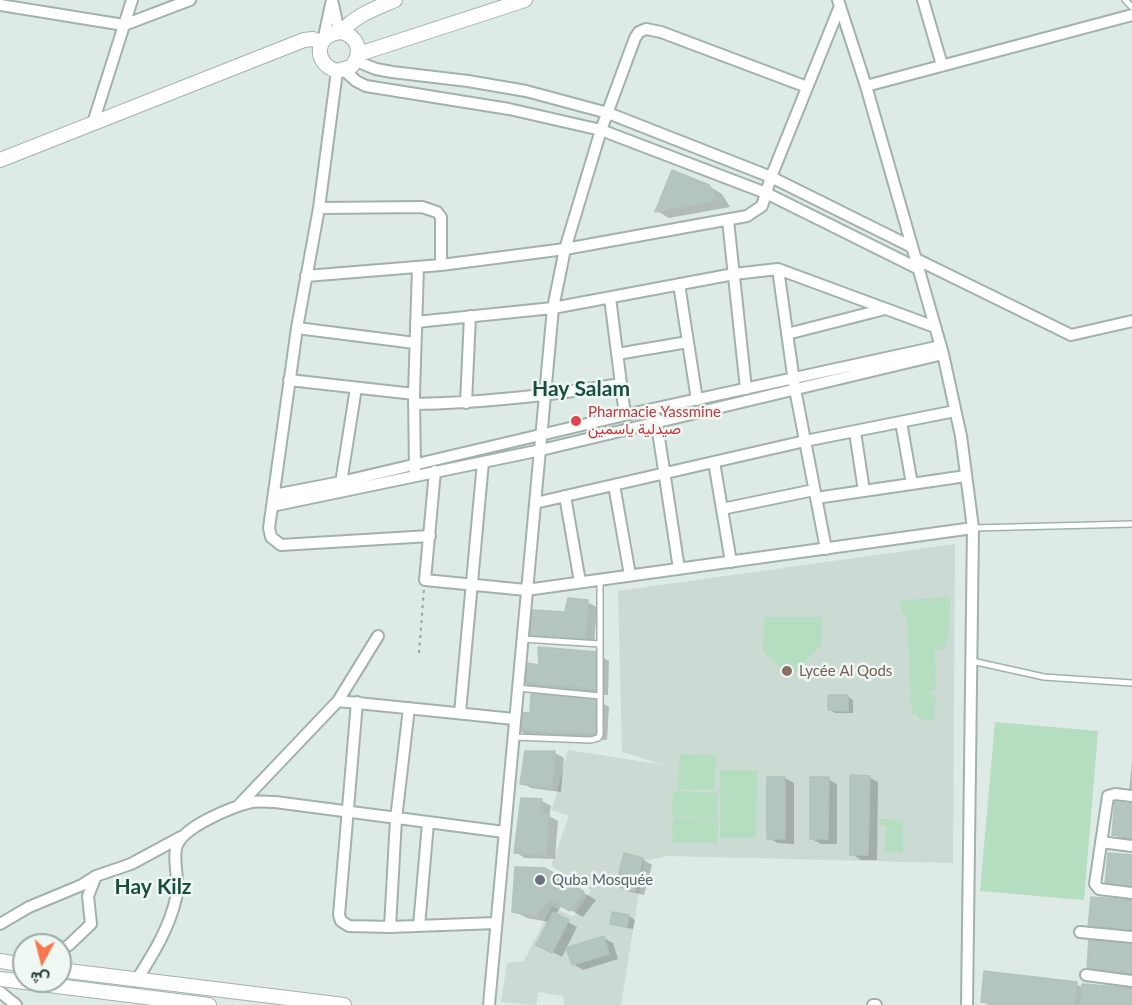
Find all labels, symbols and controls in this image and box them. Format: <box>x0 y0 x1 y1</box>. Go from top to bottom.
district label: Hay Salam <box>532 376 630 402</box>
place label: Pharmacie Yassmine صيدلية ياسمين <box>588 403 721 438</box>
marker: Pharmacie Yassmine صيدلية ياسمين <box>569 414 583 428</box>
place label: Lycée Al Qods <box>799 662 892 680</box>
marker: Lycée Al Qods <box>780 664 794 678</box>
place label: Quba Mosquée <box>552 871 653 889</box>
marker: Quba Mosquée <box>533 873 547 887</box>
district label: Hay Kilz <box>114 874 192 900</box>
north arrow <box>12 933 72 993</box>
text: ش <box>29 969 51 990</box>

